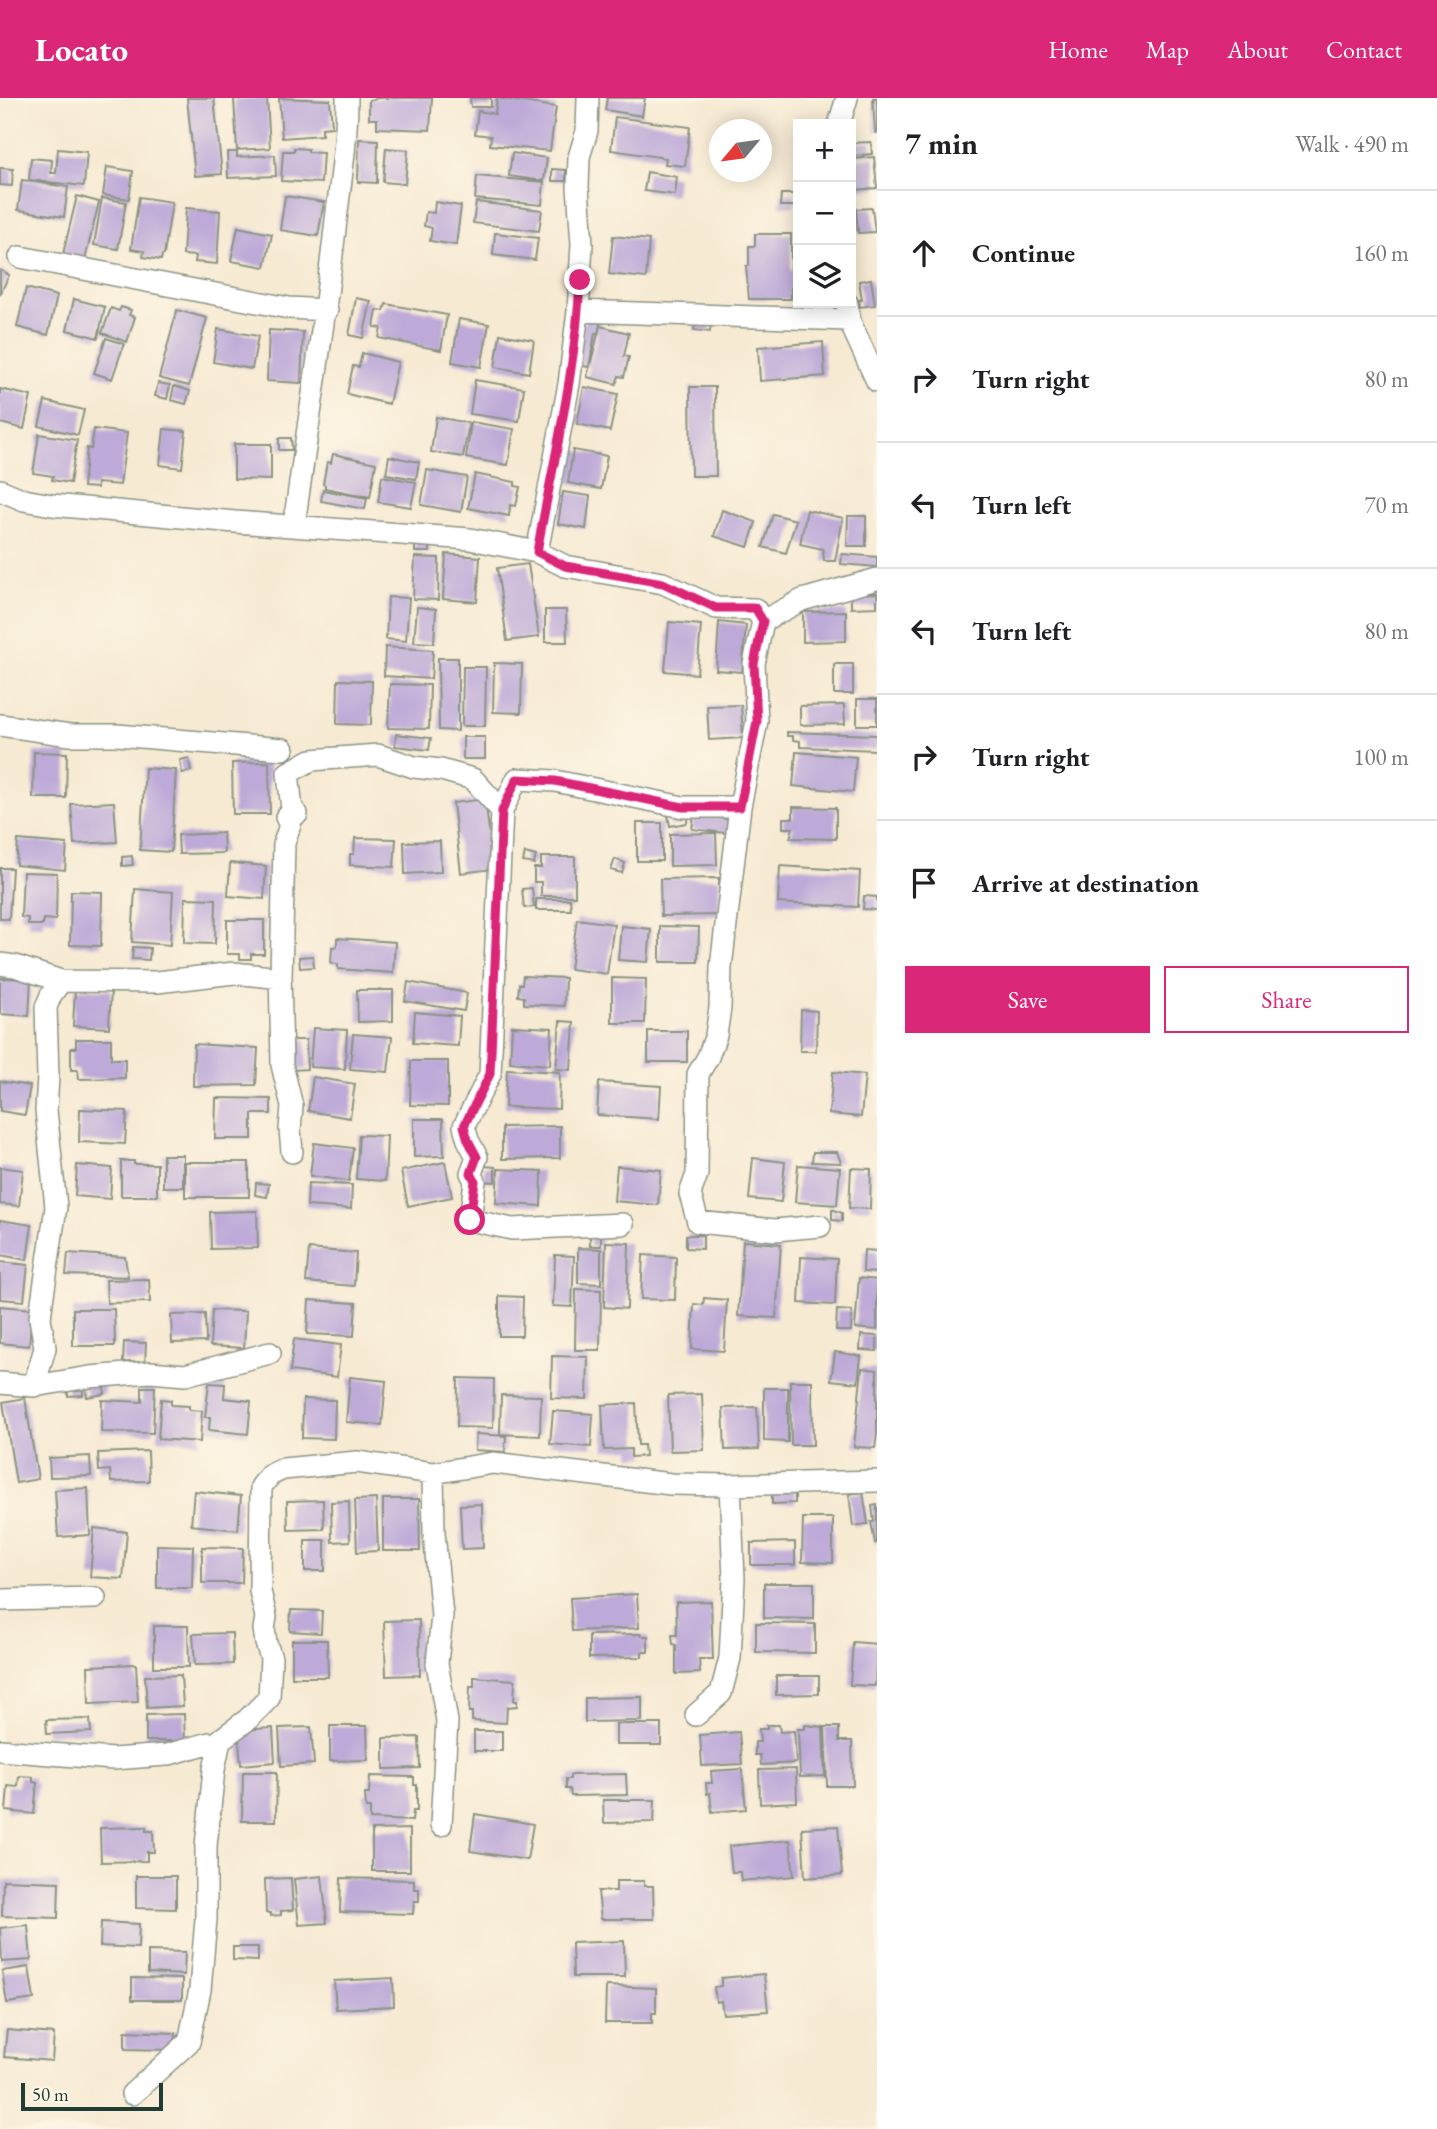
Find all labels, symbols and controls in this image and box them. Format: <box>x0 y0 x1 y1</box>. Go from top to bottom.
text: Locato <box>35 28 128 71</box>
text: Home <box>1048 34 1108 65</box>
text: Map <box>1146 34 1189 65</box>
text: About <box>1227 34 1288 65</box>
text: Contact <box>1326 34 1402 65</box>
north arrow <box>709 119 772 182</box>
map controls <box>793 119 856 308</box>
button: + <box>793 119 856 182</box>
text: 7 min <box>905 124 978 163</box>
text: Walk · 490 m <box>1295 129 1409 159</box>
button: − <box>793 182 856 245</box>
icon: ahead <box>905 234 943 272</box>
text: Continue <box>972 236 1075 270</box>
text: 160 m <box>1353 238 1409 268</box>
button: layers <box>793 245 856 308</box>
route end <box>564 264 595 295</box>
icon: right <box>905 360 943 398</box>
text: Turn right <box>972 362 1090 396</box>
text: 80 m <box>1364 364 1409 394</box>
icon: left <box>905 486 943 524</box>
text: Turn left <box>972 488 1071 522</box>
text: 70 m <box>1364 490 1409 520</box>
icon: left <box>905 612 943 650</box>
text: Turn left <box>972 614 1071 648</box>
text: 80 m <box>1364 616 1409 646</box>
icon: right <box>905 738 943 776</box>
text: Turn right <box>972 740 1090 774</box>
text: 100 m <box>1353 742 1409 772</box>
icon: arrive <box>905 864 943 902</box>
text: Arrive at destination <box>972 866 1199 900</box>
button: Save <box>905 966 1150 1033</box>
button: Share <box>1164 966 1409 1033</box>
route start <box>454 1204 485 1235</box>
scale bar <box>21 2080 163 2112</box>
text: 50 m <box>32 2082 69 2107</box>

